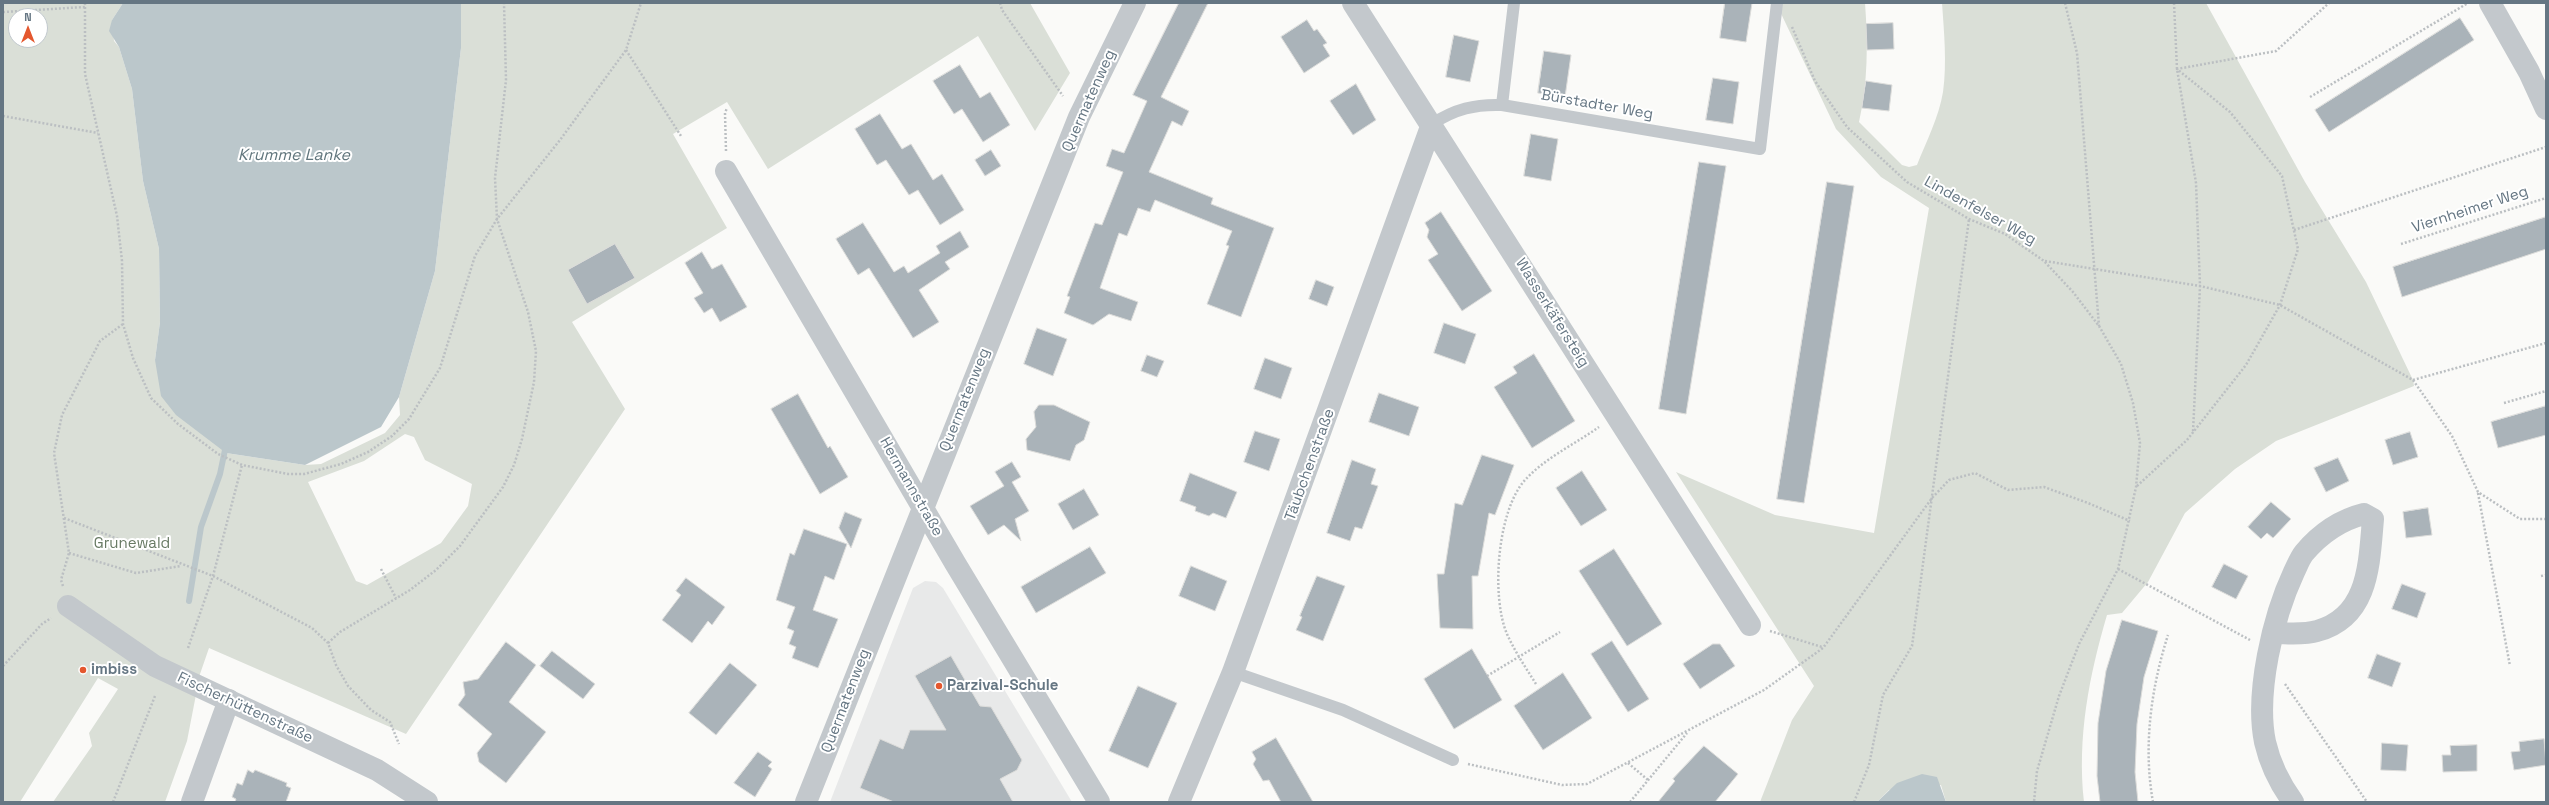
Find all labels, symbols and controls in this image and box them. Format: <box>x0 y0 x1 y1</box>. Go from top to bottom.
north arrow <box>8 8 48 48</box>
text: N <box>24 10 32 24</box>
street label: Quermatenweg <box>1058 47 1120 155</box>
street label: Bürstadter Weg <box>1539 86 1655 124</box>
water label: Krumme Lanke <box>238 146 350 166</box>
street label: Lindenfelser Weg <box>1921 173 2039 249</box>
street label: Viernheimer Weg <box>2410 183 2530 237</box>
street label: Wasserkäfersteig <box>1511 255 1593 371</box>
street label: Quermatenweg <box>936 346 994 454</box>
street label: Täubchenstraße <box>1281 406 1339 524</box>
street label: Hermannstraße <box>875 434 947 540</box>
park label: Grunewald <box>94 535 170 553</box>
street label: Quermatenweg <box>818 647 874 755</box>
place label: imbiss <box>91 661 137 679</box>
marker: imbiss <box>78 665 88 675</box>
street label: Fischerhüttenstraße <box>174 669 316 747</box>
place label: Parzival-Schule <box>947 677 1058 695</box>
marker: Parzival-Schule <box>934 681 944 691</box>

